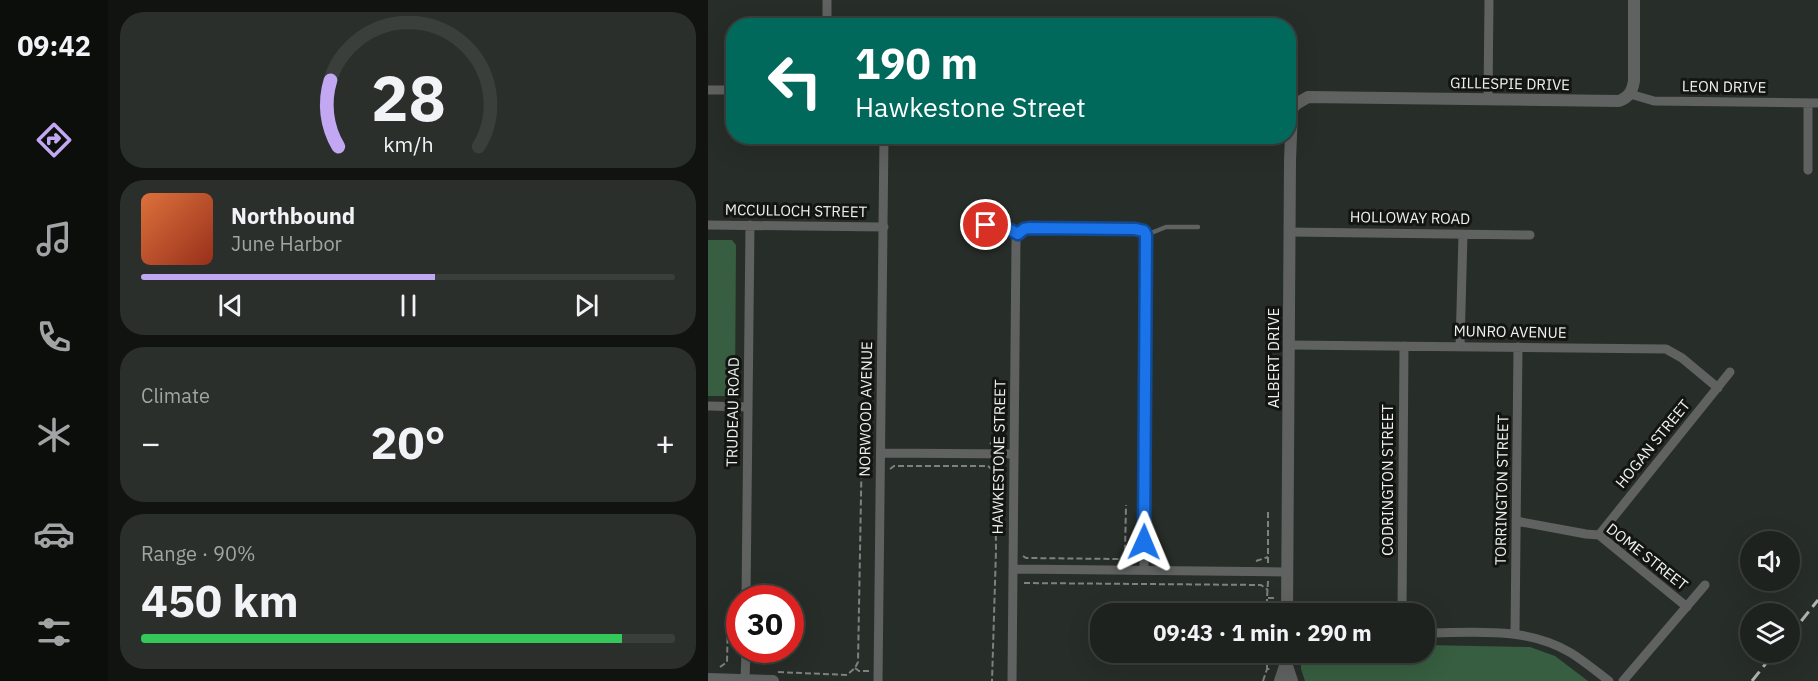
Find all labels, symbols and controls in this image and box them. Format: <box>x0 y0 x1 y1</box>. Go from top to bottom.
text: 09:42 <box>17 28 91 63</box>
text: 190 m <box>855 36 978 91</box>
icon: left <box>756 42 834 120</box>
text: 28 <box>371 57 445 138</box>
street label: GILLESPIE DRIVE <box>1450 73 1570 94</box>
street label: LEON DRIVE <box>1682 76 1766 97</box>
text: Hawkestone Street <box>855 89 1086 124</box>
icon: directions <box>33 119 75 161</box>
text: km/h <box>383 130 433 158</box>
pin <box>960 199 1011 250</box>
street label: MCCULLOCH STREET <box>725 200 868 221</box>
text: Northbound <box>231 201 355 230</box>
street label: HOLLOWAY ROAD <box>1350 207 1470 228</box>
icon: arrive <box>969 208 1002 241</box>
icon: music <box>33 218 75 260</box>
text: June Harbor <box>231 230 342 257</box>
icon: previous <box>214 289 247 322</box>
icon: pause <box>392 289 425 322</box>
icon: next <box>570 289 603 322</box>
street label: ALBERT DRIVE <box>1264 308 1283 408</box>
icon: phone <box>33 316 75 358</box>
street label: MUNRO AVENUE <box>1453 321 1567 342</box>
street label: NORWOOD AVENUE <box>855 341 876 477</box>
street label: TRUDEAU ROAD <box>722 357 743 467</box>
street label: HAWKESTONE STREET <box>988 379 1009 535</box>
text: Climate <box>141 382 210 409</box>
street label: HOGAN STREET <box>1611 395 1694 492</box>
street label: CODRINGTON STREET <box>1378 404 1397 556</box>
text: 20° <box>370 413 446 471</box>
icon: climate <box>33 414 75 456</box>
street label: TORRINGTON STREET <box>1491 414 1512 565</box>
text: − <box>141 421 161 464</box>
text: + <box>655 421 675 464</box>
position arrow <box>1112 510 1176 574</box>
icon: car <box>33 513 75 555</box>
street label: DOME STREET <box>1603 519 1692 594</box>
map controls <box>1740 531 1800 663</box>
button: sound <box>1740 531 1800 591</box>
text: Range · 90% <box>141 540 256 567</box>
text: 450 km <box>141 571 299 629</box>
speed limit sign: 30 <box>726 585 804 663</box>
button: layers <box>1740 603 1800 663</box>
icon: filters <box>33 611 75 653</box>
text: 09:43 · 1 min · 290 m <box>1153 618 1372 647</box>

